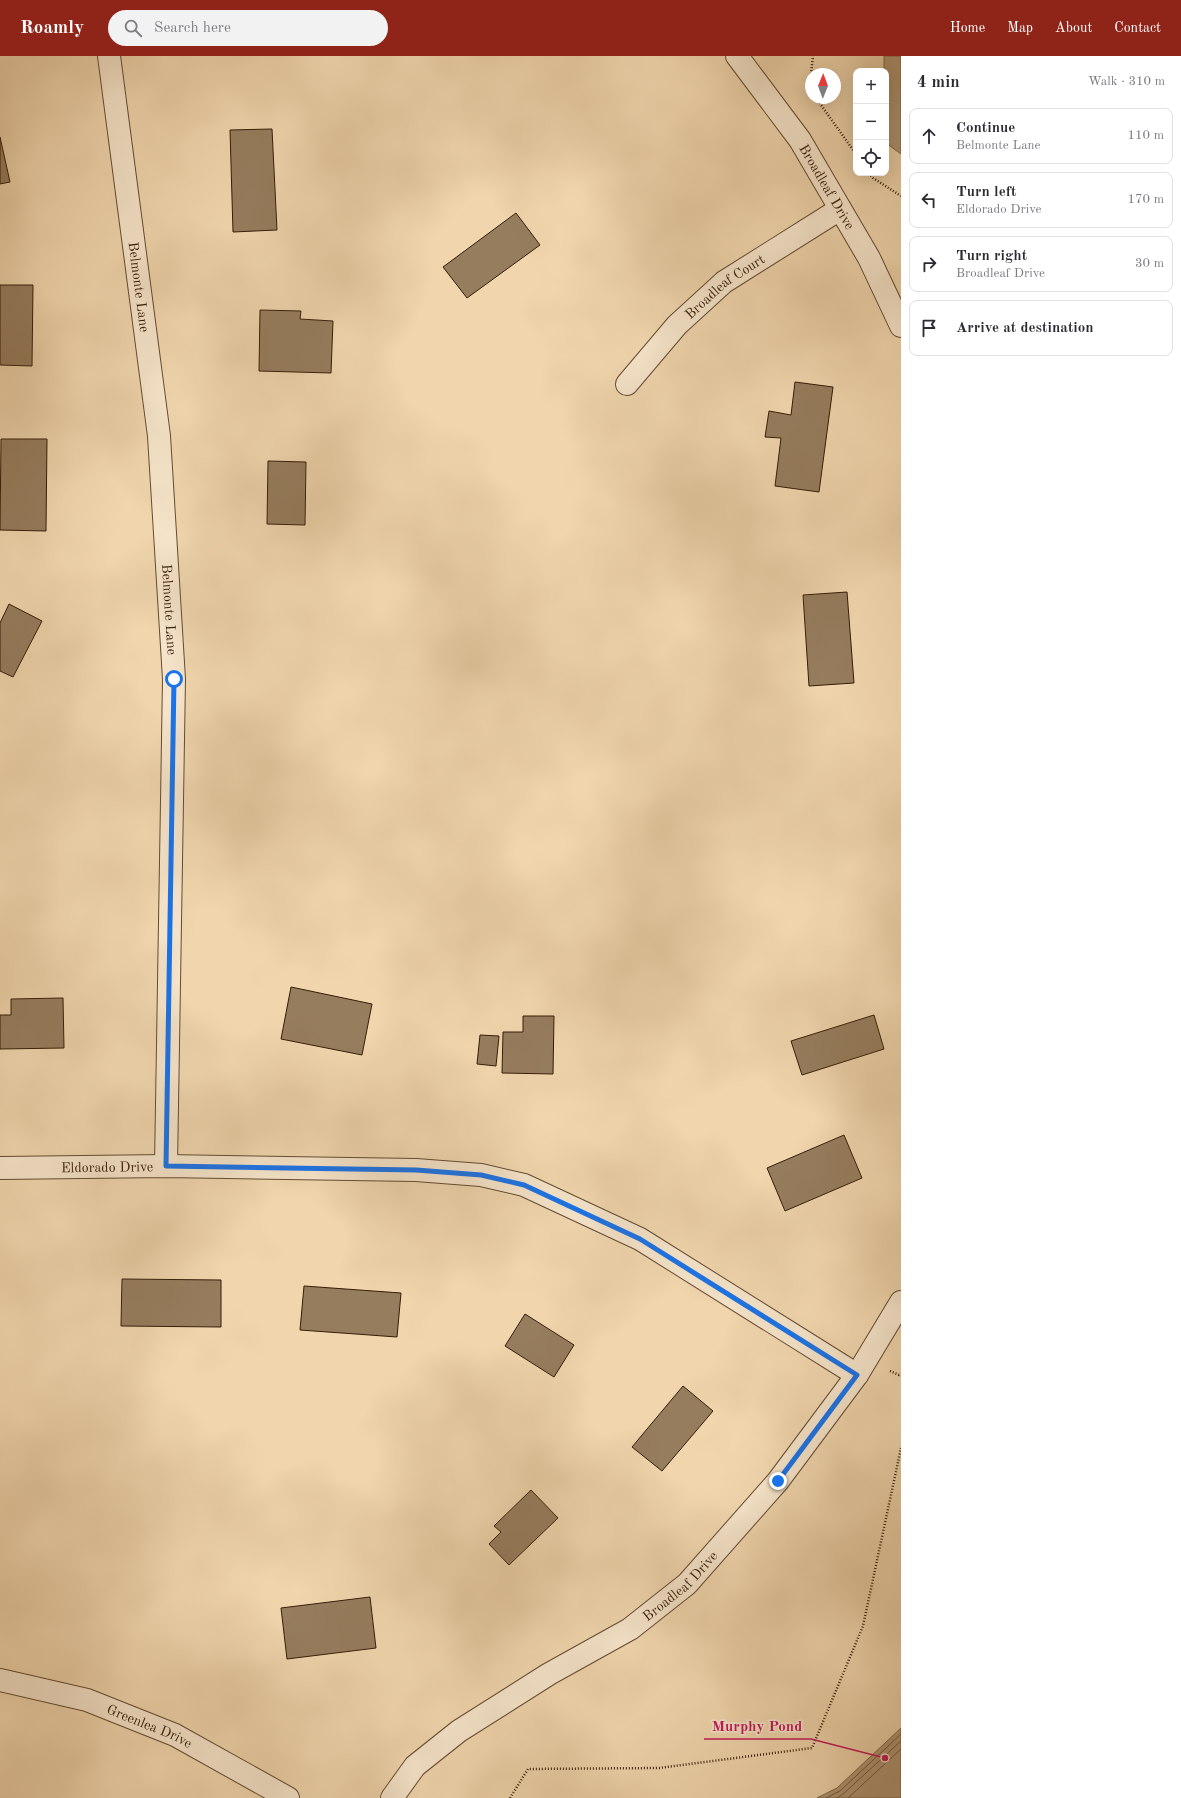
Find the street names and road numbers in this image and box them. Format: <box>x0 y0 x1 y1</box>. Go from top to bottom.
street label: Broadleaf Drive <box>796 142 857 232</box>
street label: Belmonte Lane <box>126 241 151 333</box>
street label: Broadleaf Court <box>683 252 768 322</box>
street label: Belmonte Lane <box>159 564 179 655</box>
street label: Eldorado Drive <box>61 1160 153 1175</box>
street label: Broadleaf Drive <box>641 1549 720 1624</box>
street label: Greenlea Drive <box>105 1703 194 1751</box>

